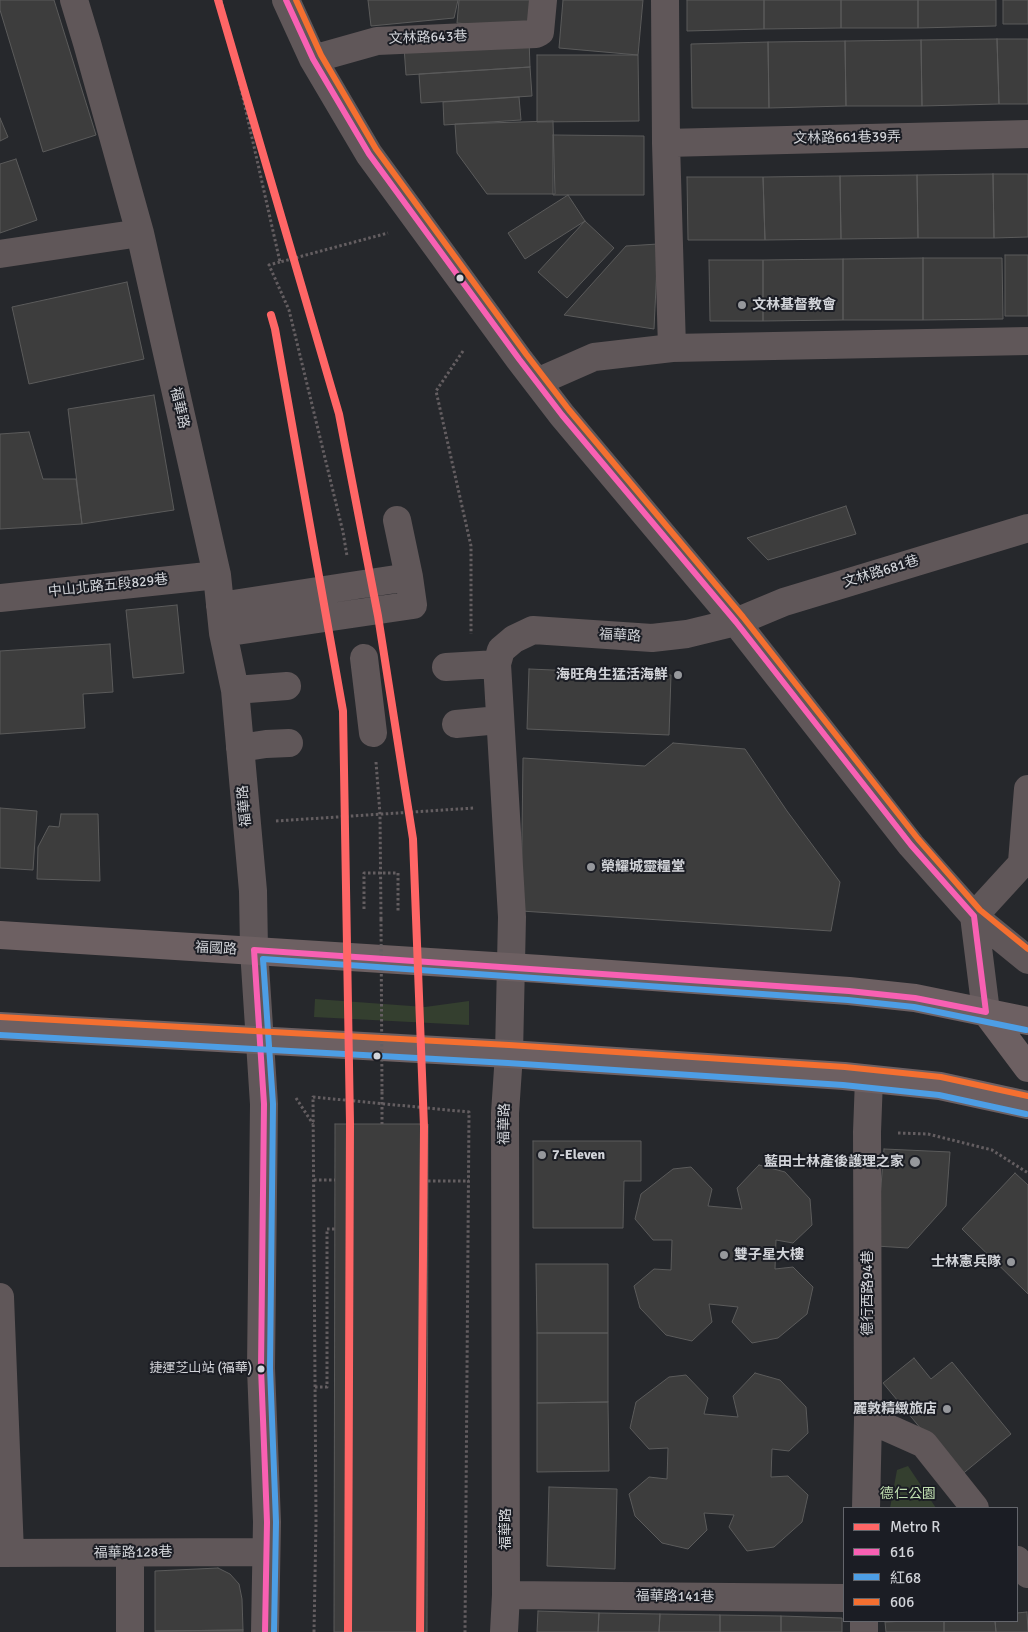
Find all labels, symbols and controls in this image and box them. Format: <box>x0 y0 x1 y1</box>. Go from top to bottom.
street label: 文林路643巷 <box>388 28 468 48</box>
street label: 文林路661巷39弄 <box>793 129 901 147</box>
unlabelled marker <box>455 273 465 283</box>
place label: 文林基督教會 <box>752 297 836 313</box>
marker: 文林基督教會 <box>736 299 748 311</box>
street label: 福華路 <box>166 386 192 430</box>
street label: 文林路681巷 <box>841 552 921 592</box>
street label: 中山北路五段829巷 <box>47 571 169 601</box>
street label: 福華路 <box>599 627 641 645</box>
place label: 海旺角生猛活海鮮 <box>556 667 668 683</box>
marker: 海旺角生猛活海鮮 <box>672 669 684 681</box>
street label: 福華路 <box>235 784 255 828</box>
place label: 榮耀城靈糧堂 <box>601 859 685 875</box>
marker: 榮耀城靈糧堂 <box>585 861 597 873</box>
street label: 福國路 <box>195 940 237 958</box>
unlabelled marker <box>372 1051 382 1061</box>
street label: 福華路 <box>496 1103 514 1145</box>
place label: 7-Eleven <box>552 1147 605 1163</box>
marker: 7-Eleven <box>536 1149 548 1161</box>
place label: 藍田士林產後護理之家 <box>764 1154 904 1170</box>
marker: 藍田士林產後護理之家 <box>908 1155 922 1169</box>
place label: 雙子星大樓 <box>734 1247 804 1263</box>
marker: 雙子星大樓 <box>718 1249 730 1261</box>
street label: 德行西路94巷 <box>860 1250 876 1336</box>
place label: 士林憲兵隊 <box>931 1254 1001 1270</box>
marker: 士林憲兵隊 <box>1005 1256 1017 1268</box>
place label: 捷運芝山站 (福華) <box>150 1361 252 1377</box>
marker: 捷運芝山站 (福華) <box>256 1364 266 1374</box>
place label: 麗敦精緻旅店 <box>853 1401 937 1417</box>
marker: 麗敦精緻旅店 <box>941 1403 953 1415</box>
park label: 德仁公園 <box>880 1486 936 1502</box>
legend <box>843 1507 1018 1622</box>
street label: 福華路 <box>498 1508 514 1550</box>
text: Metro R <box>890 1518 940 1536</box>
text: 616 <box>890 1543 914 1561</box>
street label: 福華路128巷 <box>94 1544 172 1562</box>
text: 紅68 <box>890 1569 921 1587</box>
street label: 福華路141巷 <box>636 1588 714 1606</box>
text: 606 <box>890 1593 914 1611</box>

